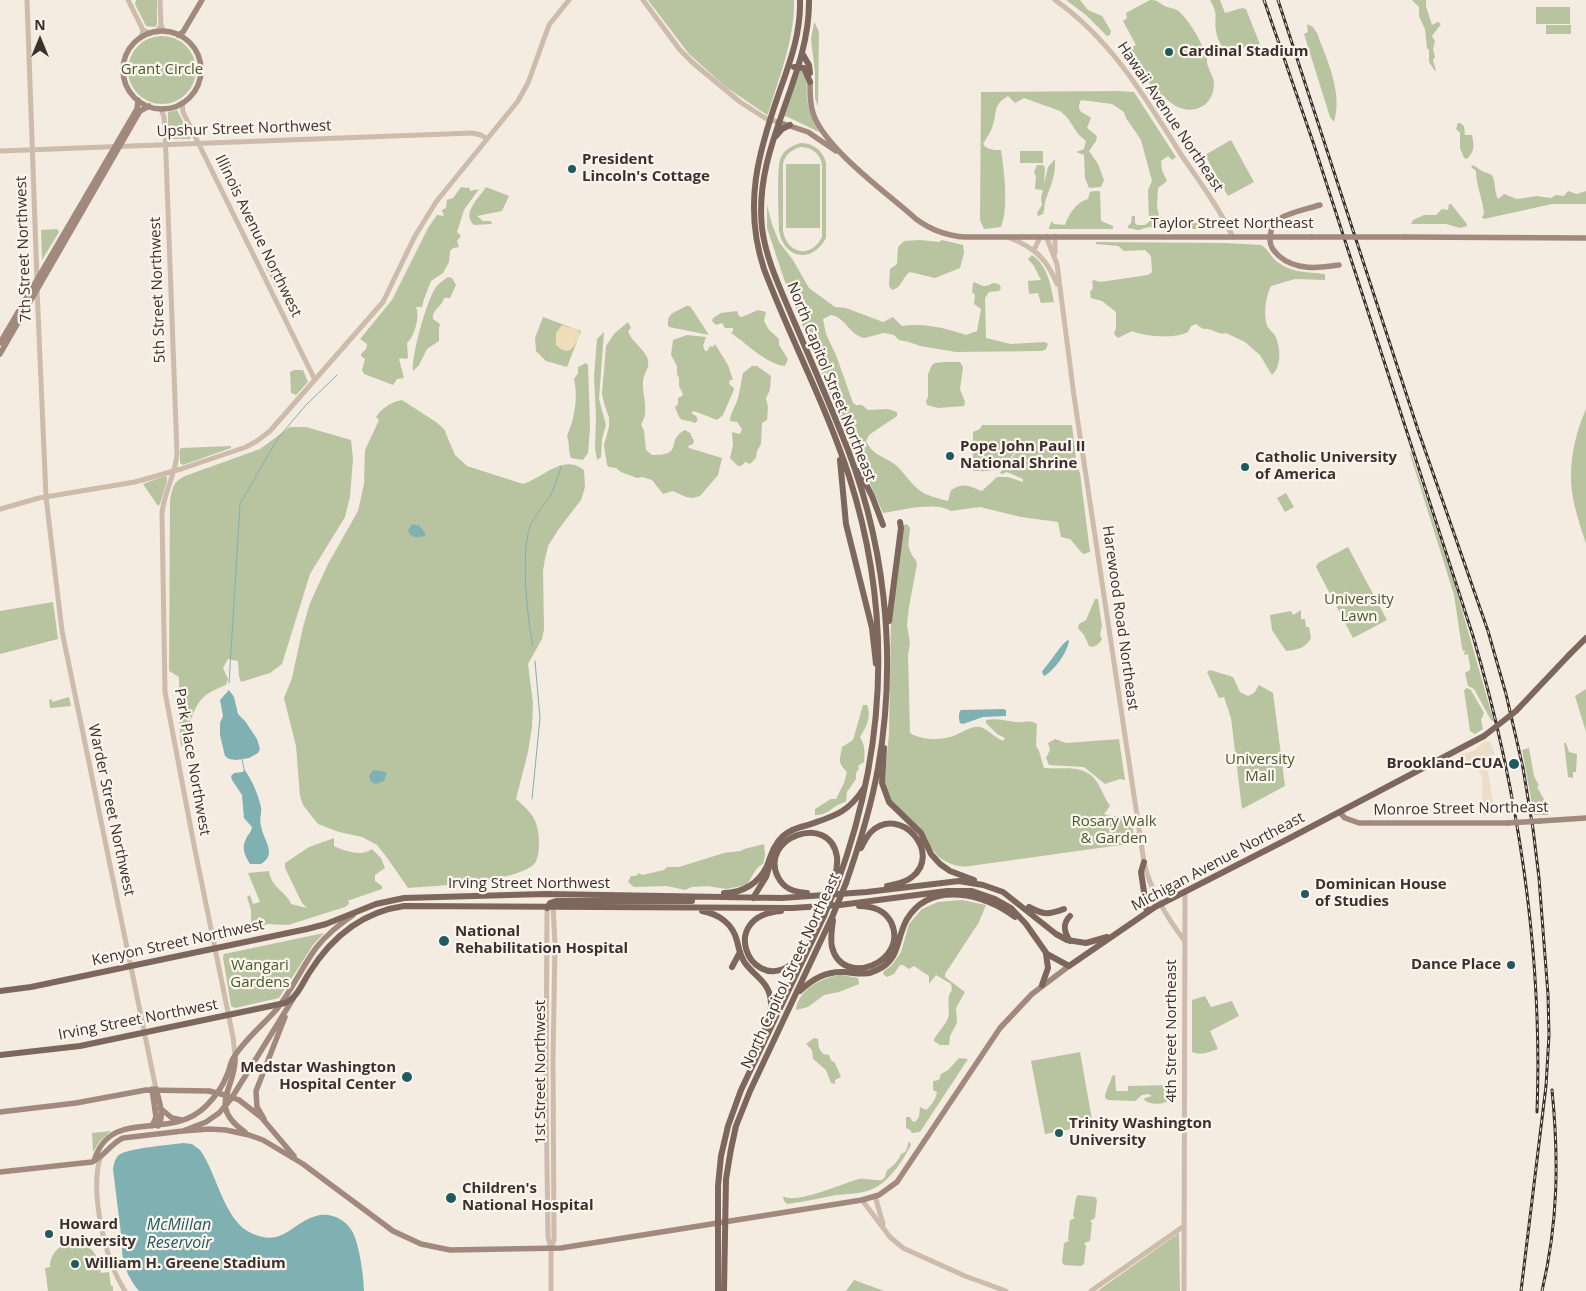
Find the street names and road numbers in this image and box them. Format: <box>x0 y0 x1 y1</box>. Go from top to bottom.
street label: Hawaii Avenue Northeast <box>1113 39 1227 195</box>
street label: Upshur Street Northwest <box>156 117 332 141</box>
street label: Illinois Avenue Northwest <box>211 152 305 320</box>
street label: 7th Street Northwest <box>12 176 36 322</box>
street label: Taylor Street Northeast <box>1151 215 1313 233</box>
street label: 5th Street Northwest <box>146 217 170 363</box>
street label: North Capitol Street Northeast <box>783 280 879 484</box>
street label: Harewood Road Northeast <box>1098 524 1142 712</box>
street label: Park Place Northwest <box>170 687 214 837</box>
street label: Warder Street Northwest <box>84 722 138 898</box>
street label: Monroe Street Northeast <box>1373 798 1549 820</box>
street label: Michigan Avenue Northeast <box>1128 809 1308 915</box>
street label: North Capitol Street Northeast <box>738 870 844 1072</box>
street label: Irving Street Northwest <box>448 875 610 893</box>
street label: Kenyon Street Northwest <box>90 916 266 970</box>
street label: 4th Street Northeast <box>1163 959 1181 1103</box>
street label: Irving Street Northwest <box>57 996 219 1044</box>
street label: 1st Street Northwest <box>532 1000 550 1144</box>

